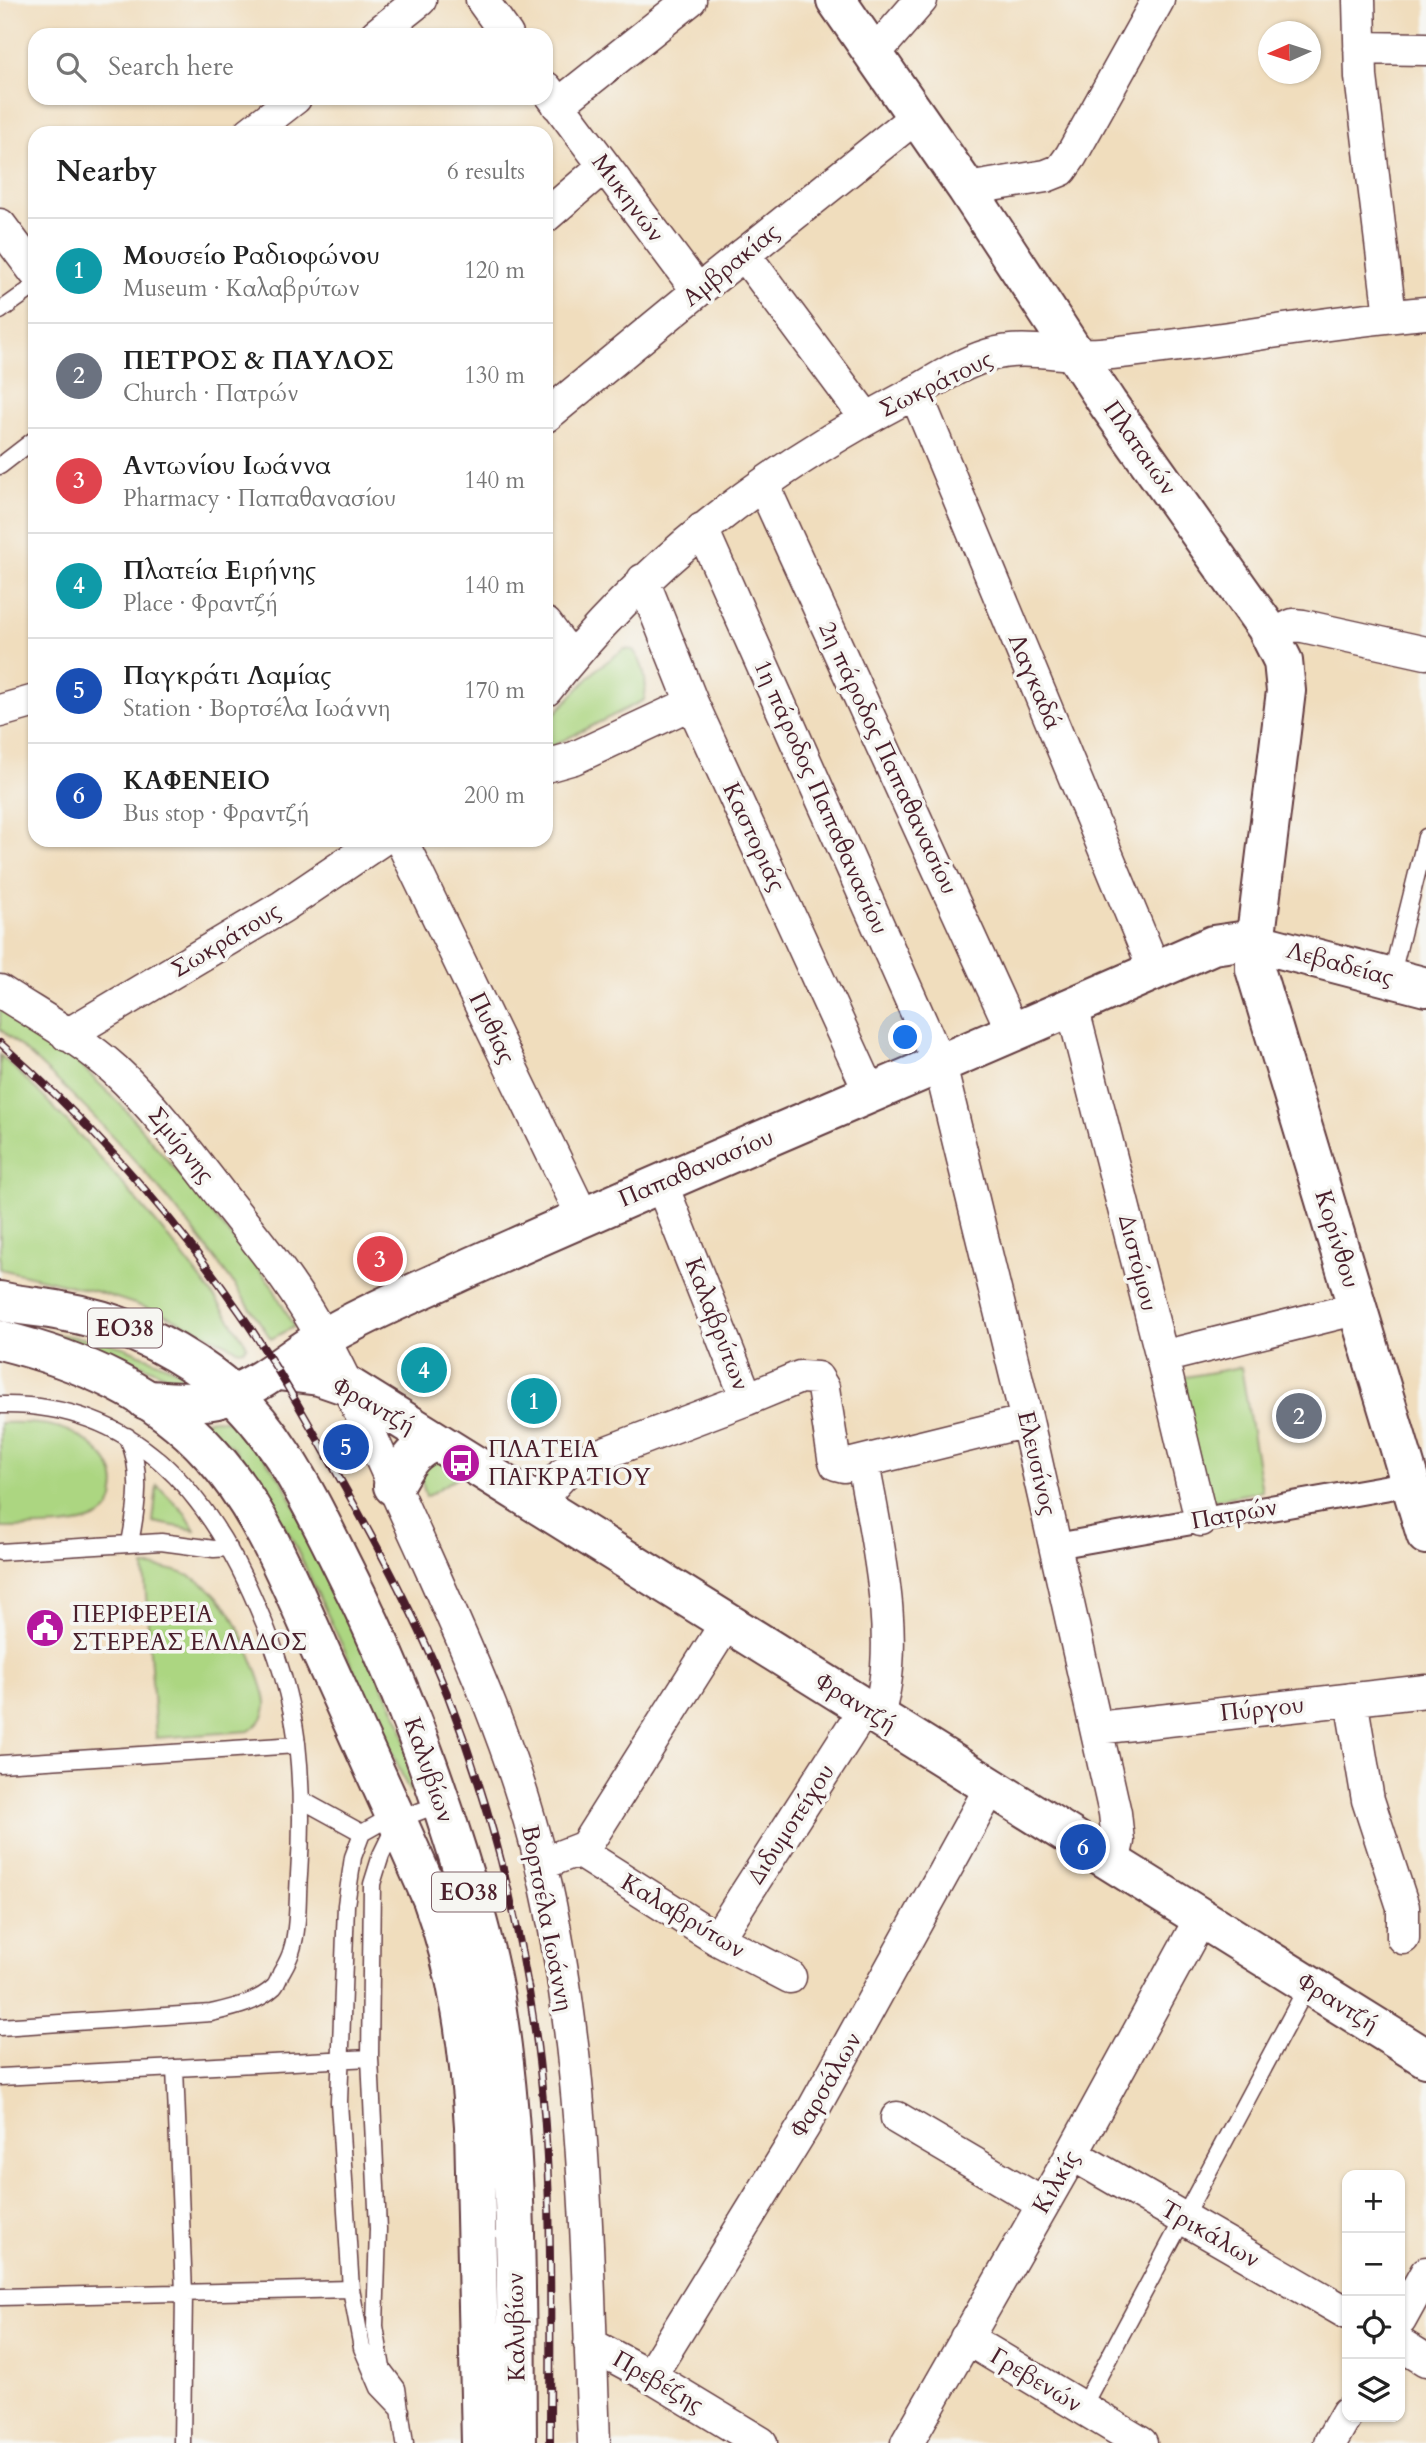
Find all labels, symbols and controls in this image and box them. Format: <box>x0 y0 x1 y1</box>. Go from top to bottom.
north arrow <box>1258 21 1321 84</box>
search box <box>28 28 553 105</box>
icon: search <box>52 48 90 86</box>
text: Search here <box>108 49 234 84</box>
street label: Μυκηνών <box>584 147 672 249</box>
text: Nearby <box>56 151 157 192</box>
text: 6 results <box>447 156 525 187</box>
street label: Αμβρακίας <box>675 216 787 314</box>
text: Μουσείο Ραδιοφώνου <box>123 238 380 273</box>
text: 1 <box>73 255 85 286</box>
text: 120 m <box>464 255 525 286</box>
text: Museum · Καλαβρύτων <box>123 273 360 304</box>
street label: Σωκράτους <box>874 342 998 426</box>
text: ΠΕΤΡΟΣ & ΠΑΥΛΟΣ <box>123 343 394 378</box>
text: 2 <box>73 360 85 391</box>
text: 130 m <box>464 360 525 391</box>
text: Church · Πατρών <box>123 378 298 409</box>
street label: Πλαταιών <box>1095 394 1185 502</box>
text: Αντωνίου Ιωάννα <box>123 448 331 483</box>
text: 3 <box>73 465 85 496</box>
text: 140 m <box>464 465 525 496</box>
text: Pharmacy · Παπαθανασίου <box>123 483 396 514</box>
text: Πλατεία Ειρήνης <box>123 553 316 588</box>
text: 4 <box>73 570 85 601</box>
text: 140 m <box>464 570 525 601</box>
text: Place · Φραντζή <box>123 588 278 619</box>
street label: 2η πάροδος Παπαθανασίου <box>810 616 966 900</box>
street label: Λαγκαδά <box>1000 629 1070 735</box>
street label: 1η πάροδος Παπαθανασίου <box>745 655 897 939</box>
text: Παγκράτι Λαμίας <box>123 658 331 693</box>
text: 5 <box>73 675 85 706</box>
text: 170 m <box>464 675 525 706</box>
text: Station · Βορτσέλα Ιωάννη <box>123 693 390 724</box>
text: ΚΑΦΕΝΕΙΟ <box>123 763 270 798</box>
street label: Καστοριάς <box>714 777 794 897</box>
text: 6 <box>73 780 85 811</box>
text: 200 m <box>464 780 525 811</box>
text: Bus stop · Φραντζή <box>123 798 310 829</box>
street label: Σωκράτους <box>165 894 287 986</box>
street label: Λεβαδείας <box>1283 934 1397 994</box>
street label: Πυθίας <box>461 987 523 1069</box>
your location <box>888 1020 922 1054</box>
street label: Σμύρνης <box>140 1100 222 1190</box>
street label: Παπαθανασίου <box>614 1121 778 1215</box>
street label: Κορίνθου <box>1306 1186 1368 1292</box>
street label: Διστόμου <box>1110 1211 1166 1315</box>
pin: 3 <box>357 1233 403 1285</box>
street label: Καλαβρύτων <box>677 1253 757 1395</box>
road number: ΕΟ38 <box>88 1308 162 1348</box>
pin: 4 <box>401 1344 447 1396</box>
street label: Φραντζή <box>326 1370 422 1442</box>
pin: 1 <box>511 1375 557 1427</box>
pin: 2 <box>1276 1390 1322 1442</box>
street label: Ελευσίνος <box>1009 1408 1065 1518</box>
pin: 5 <box>323 1421 369 1473</box>
place label: ΠΛΑΤΕΙΑ ΠΑΓΚΡΑΤΙΟΥ <box>488 1433 651 1494</box>
bus stop icon: ΠΛΑΤΕΙΑ ΠΑΓΚΡΑΤΙΟΥ <box>440 1442 482 1484</box>
street label: Πατρών <box>1189 1490 1280 1538</box>
place label: ΠΕΡΙΦΕΡΕΙΑ ΣΤΕΡΕΑΣ ΕΛΛΑΔΟΣ <box>72 1598 307 1659</box>
public building icon: ΠΕΡΙΦΕΡΕΙΑ ΣΤΕΡΕΑΣ ΕΛΛΑΔΟΣ <box>24 1607 66 1649</box>
street label: Φραντζή <box>809 1665 903 1741</box>
street label: Πύργου <box>1218 1688 1306 1730</box>
street label: Καλυβίων <box>396 1713 462 1827</box>
street label: Διδυμοτείχου <box>740 1757 842 1891</box>
pin: 6 <box>1060 1821 1106 1873</box>
street label: Βορτσέλα Ιωάννη <box>513 1822 581 2014</box>
street label: Καλαβρύτων <box>615 1866 752 1966</box>
road number: ΕΟ38 <box>432 1872 506 1912</box>
street label: Φραντζή <box>1291 1965 1385 2041</box>
street label: Φαρσάλων <box>782 2026 870 2144</box>
street label: Κιλκίς <box>1025 2144 1087 2220</box>
map controls <box>1342 2170 1405 2422</box>
button: + <box>1342 2170 1405 2233</box>
street label: Τρικάλων <box>1154 2192 1266 2276</box>
button: − <box>1342 2233 1405 2296</box>
street label: Καλυβίων <box>499 2272 533 2382</box>
button: locate <box>1342 2296 1405 2359</box>
street label: Γρεβενών <box>984 2340 1088 2420</box>
street label: Πρεβέζης <box>607 2343 709 2421</box>
button: layers <box>1342 2359 1405 2422</box>

